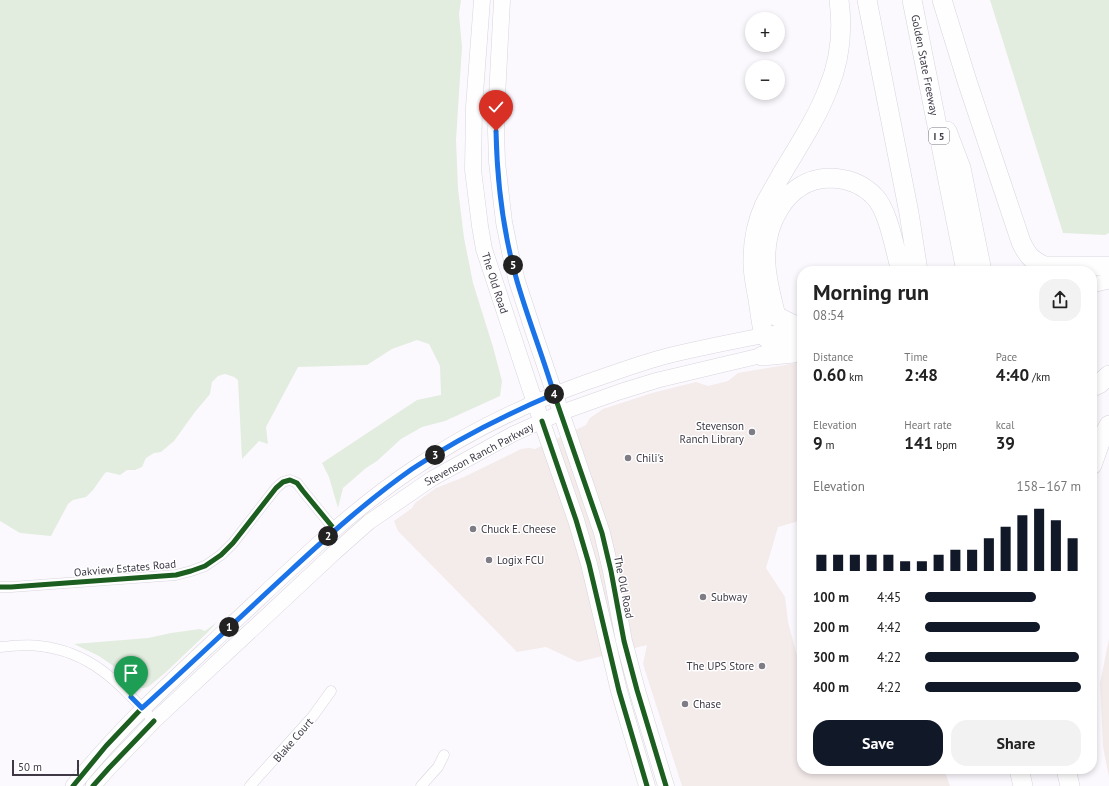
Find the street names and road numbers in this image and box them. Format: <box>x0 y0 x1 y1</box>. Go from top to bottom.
street label: Golden State Freeway <box>908 13 942 117</box>
road number: I 5 <box>929 128 949 144</box>
street label: The Old Road <box>479 251 511 315</box>
street label: Stevenson Ranch Parkway <box>422 419 537 489</box>
street label: The Old Road <box>611 554 637 620</box>
street label: Oakview Estates Road <box>73 557 177 579</box>
street label: Blake Court <box>270 715 316 765</box>

